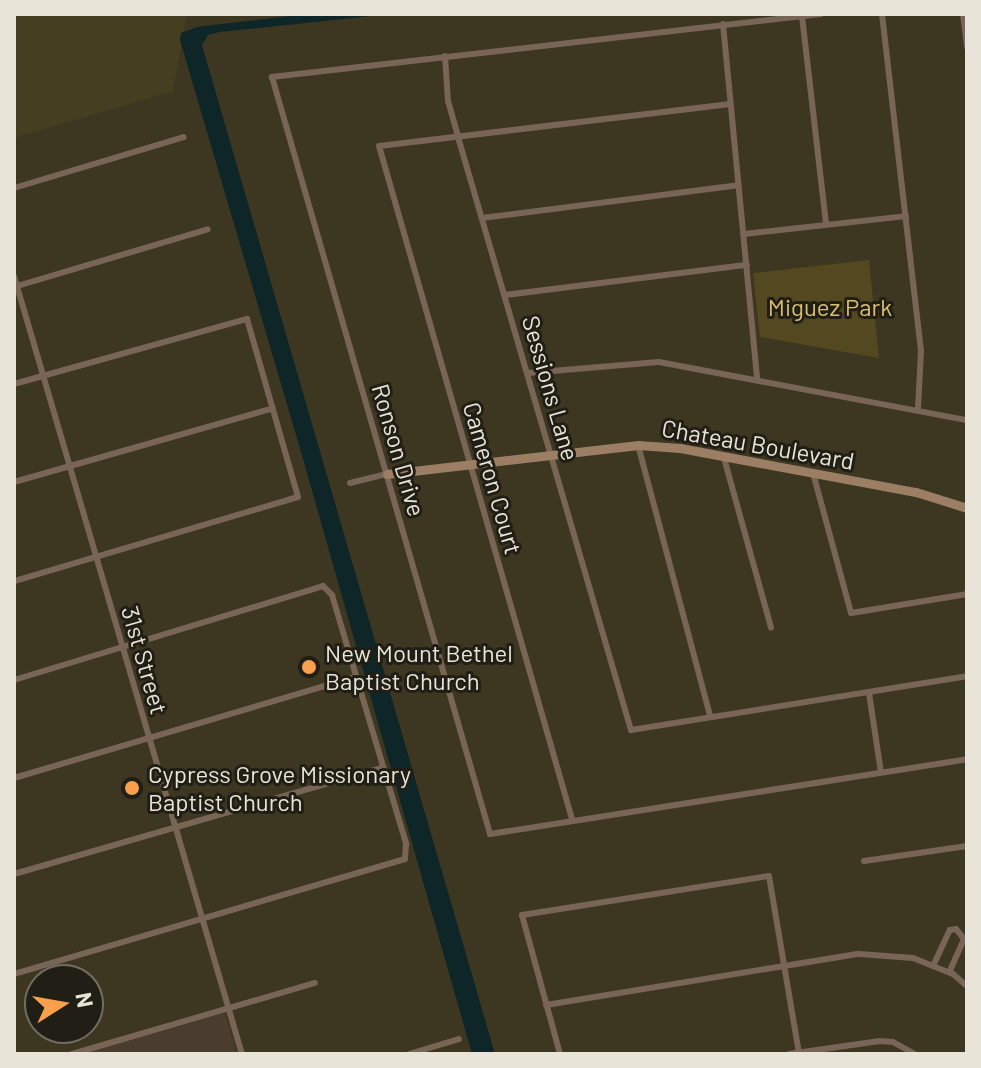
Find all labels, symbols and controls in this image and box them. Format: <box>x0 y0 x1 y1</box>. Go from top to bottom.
park label: Miguez Park <box>768 293 892 321</box>
street label: Sessions Lane <box>517 312 585 464</box>
street label: Ronson Drive <box>366 380 432 520</box>
street label: Cameron Court <box>458 399 528 557</box>
street label: Chateau Boulevard <box>660 413 856 475</box>
street label: 31st Street <box>116 603 174 717</box>
place label: New Mount Bethel Baptist Church <box>325 639 513 695</box>
marker: New Mount Bethel Baptist Church <box>300 658 318 676</box>
place label: Cypress Grove Missionary Baptist Church <box>148 760 411 816</box>
marker: Cypress Grove Missionary Baptist Church <box>123 779 141 797</box>
north arrow <box>24 964 104 1044</box>
text: N <box>71 990 100 1009</box>

